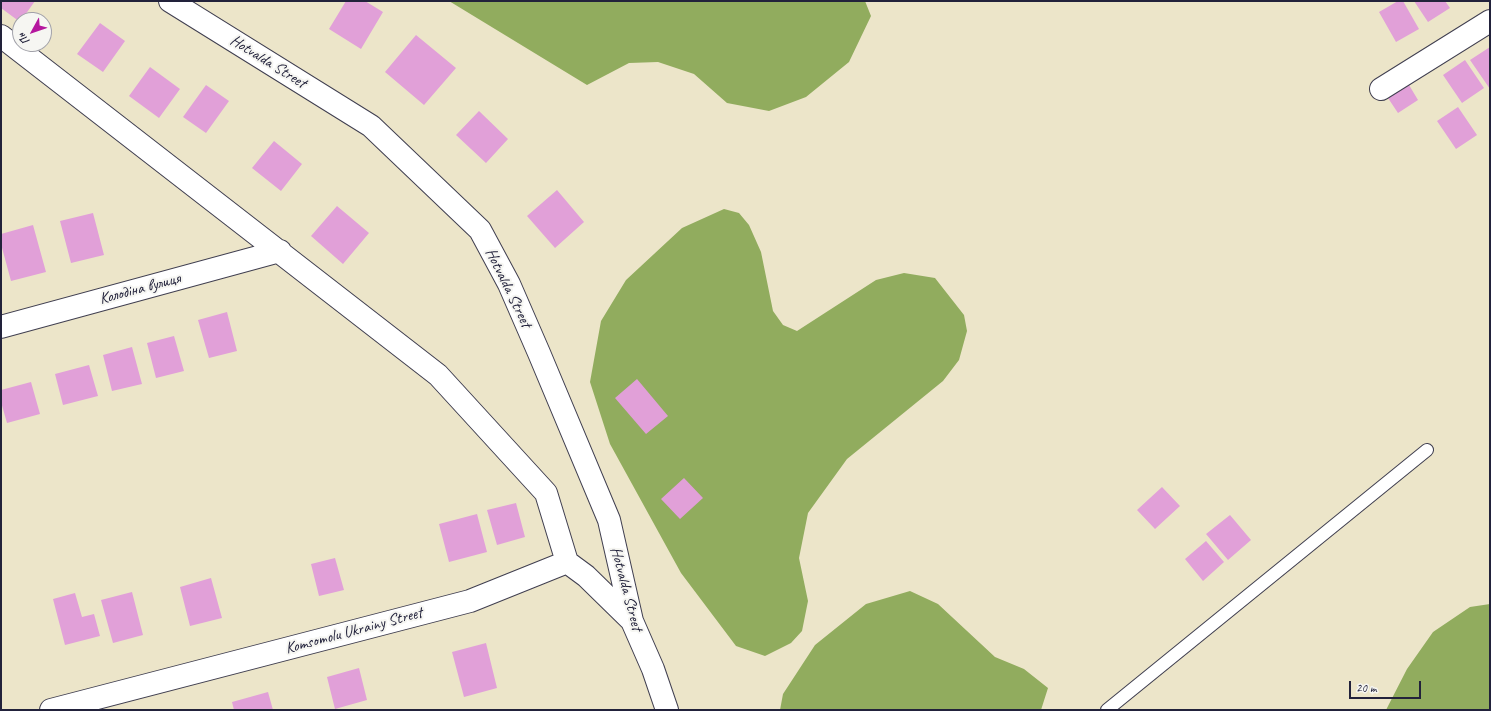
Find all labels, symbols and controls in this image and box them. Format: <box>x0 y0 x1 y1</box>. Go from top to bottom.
north arrow <box>12 12 52 52</box>
text: Пн <box>15 30 33 48</box>
street label: Hotvalda Street <box>226 31 310 93</box>
street label: Hotvalda Street <box>481 245 535 331</box>
street label: Колодіна вулиця <box>97 269 183 309</box>
street label: Hotvalda Street <box>606 545 646 633</box>
street label: Komsomolu Ukrainy Street <box>283 603 425 659</box>
scale bar <box>1351 673 1423 699</box>
text: 20 m <box>1356 680 1376 696</box>

